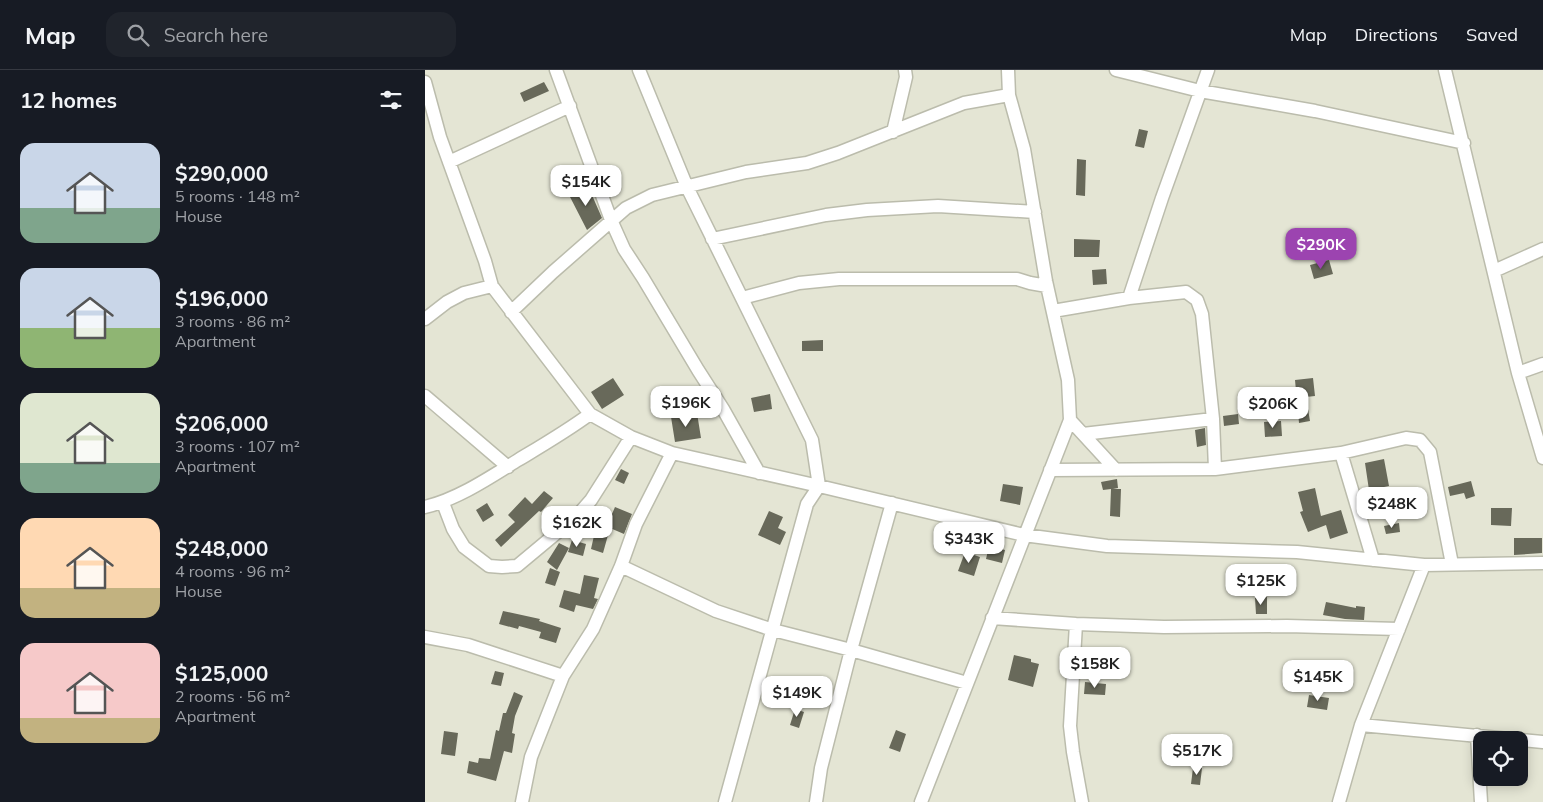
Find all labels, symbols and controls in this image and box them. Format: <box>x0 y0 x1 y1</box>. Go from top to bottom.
search box <box>106 12 456 57</box>
text: Map <box>25 20 76 50</box>
icon: search <box>124 21 152 49</box>
text: Search here <box>164 23 268 47</box>
text: Map <box>1290 23 1327 46</box>
text: Directions <box>1355 23 1438 46</box>
text: Saved <box>1466 23 1518 46</box>
icon: filters <box>377 86 405 114</box>
text: 12 homes <box>20 87 117 113</box>
text: $290,000 <box>175 160 268 186</box>
icon: home <box>60 163 120 223</box>
pin: $154K <box>551 164 621 207</box>
text: $154K <box>561 171 611 191</box>
text: 5 rooms · 148 m² <box>175 186 300 206</box>
text: House <box>175 206 222 226</box>
pin: $290K <box>1286 228 1356 270</box>
text: $290K <box>1296 234 1346 254</box>
text: $196,000 <box>175 285 268 311</box>
icon: home <box>60 288 120 348</box>
text: 3 rooms · 86 m² <box>175 311 290 331</box>
text: Apartment <box>175 331 256 351</box>
pin: $196K <box>651 386 721 428</box>
pin: $206K <box>1238 386 1308 429</box>
text: $196K <box>661 392 711 412</box>
text: $206K <box>1248 393 1298 413</box>
text: $206,000 <box>175 410 268 436</box>
icon: home <box>60 413 120 473</box>
text: 3 rooms · 107 m² <box>175 436 300 456</box>
text: Apartment <box>175 456 256 476</box>
pin: $248K <box>1357 486 1427 529</box>
text: $248K <box>1367 493 1417 513</box>
pin: $162K <box>542 506 612 548</box>
text: $162K <box>552 512 602 532</box>
pin: $343K <box>934 522 1004 564</box>
text: $343K <box>944 528 994 548</box>
text: $248,000 <box>175 535 268 561</box>
icon: home <box>60 538 120 598</box>
text: 4 rooms · 96 m² <box>175 561 290 581</box>
pin: $125K <box>1226 564 1296 606</box>
text: $125K <box>1236 570 1286 590</box>
text: House <box>175 581 222 601</box>
pin: $158K <box>1060 646 1130 689</box>
text: $158K <box>1070 653 1120 673</box>
text: $125,000 <box>175 660 268 686</box>
pin: $145K <box>1283 660 1353 702</box>
icon: home <box>60 663 120 723</box>
text: $145K <box>1293 666 1343 686</box>
pin: $149K <box>762 676 832 718</box>
text: $149K <box>772 682 822 702</box>
text: 2 rooms · 56 m² <box>175 686 290 706</box>
text: Apartment <box>175 706 256 726</box>
map controls <box>1473 731 1528 786</box>
button: locate <box>1473 731 1528 786</box>
pin: $517K <box>1162 734 1232 776</box>
text: $517K <box>1172 740 1222 760</box>

